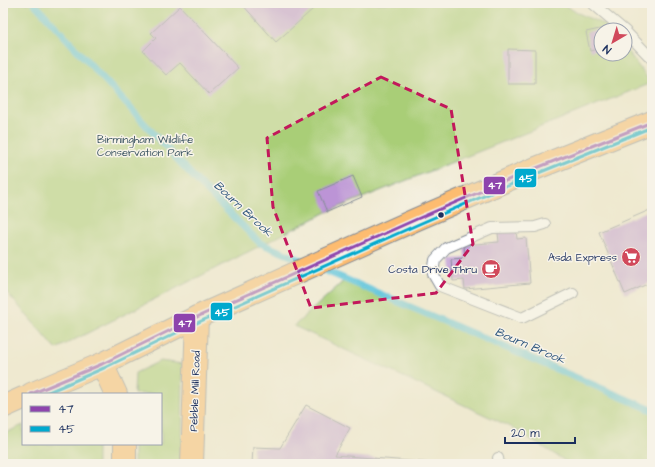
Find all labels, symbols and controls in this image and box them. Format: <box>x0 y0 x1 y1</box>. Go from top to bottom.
north arrow <box>593 22 633 62</box>
text: N <box>600 41 614 58</box>
park label: Birmingham Wildlife Conservation Park <box>97 132 193 160</box>
line badge: 45 <box>514 168 537 188</box>
text: 45 <box>518 171 534 186</box>
line badge: 47 <box>483 176 506 195</box>
water label: Bourn Brook <box>210 177 277 241</box>
text: 47 <box>488 178 502 193</box>
unlabelled marker <box>436 210 446 220</box>
supermarket icon: Asda Express <box>620 246 642 268</box>
place label: Asda Express <box>548 250 617 265</box>
cafe icon: Costa Drive Thru <box>480 258 502 280</box>
place label: Costa Drive Thru <box>388 262 477 277</box>
line badge: 45 <box>210 302 233 321</box>
text: 45 <box>214 305 230 320</box>
line badge: 47 <box>173 313 196 333</box>
text: 47 <box>178 316 192 331</box>
water label: Bourn Brook <box>492 324 568 369</box>
street label: Pebble Mill Road <box>186 350 204 432</box>
legend <box>22 393 162 445</box>
text: 47 <box>58 401 74 418</box>
scale bar <box>505 419 575 445</box>
text: 45 <box>58 421 75 438</box>
text: 20 m <box>511 425 540 442</box>

